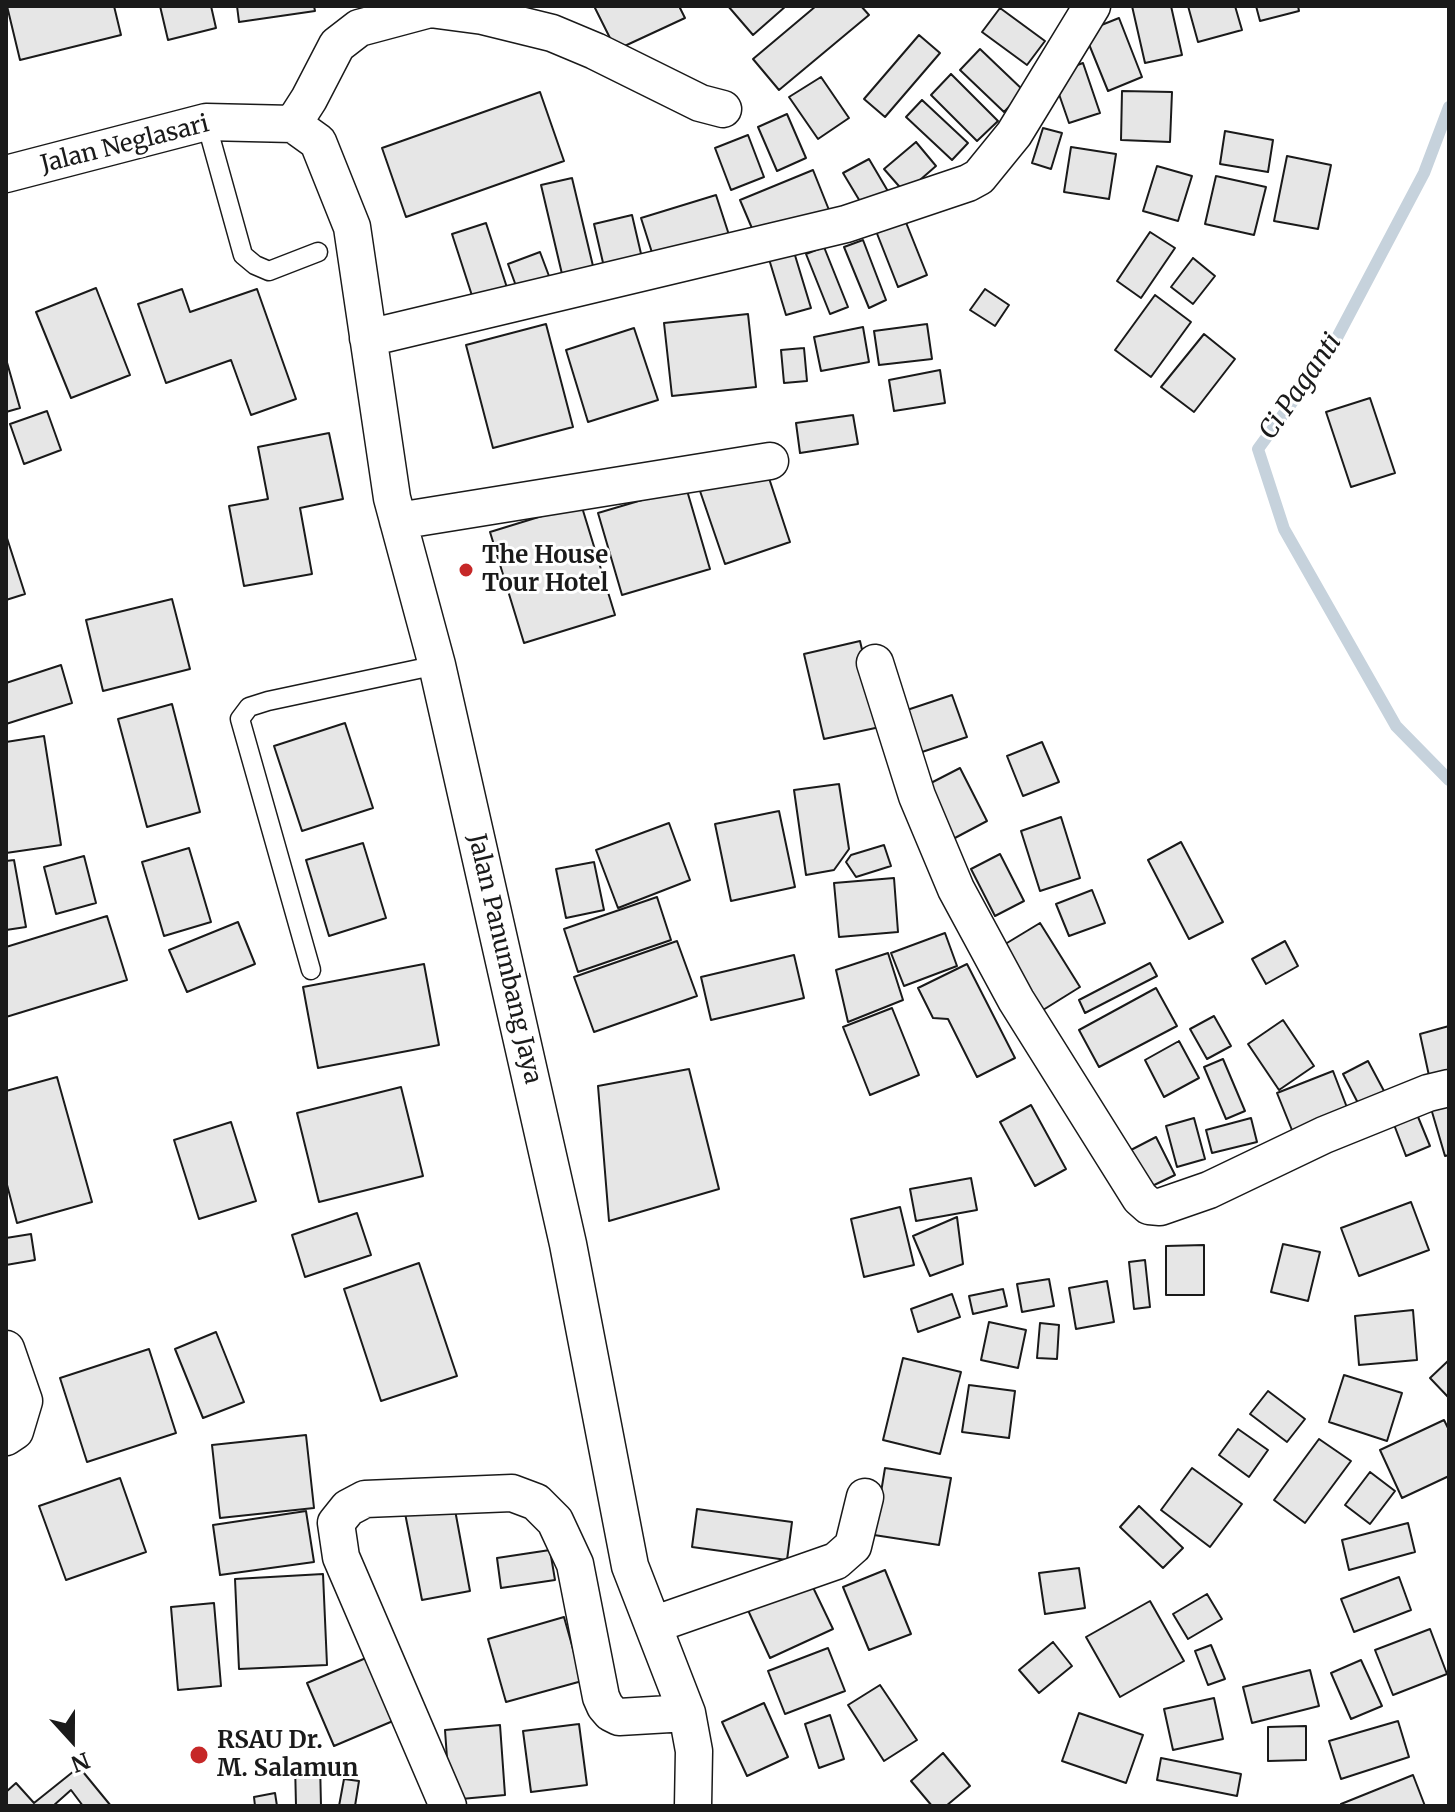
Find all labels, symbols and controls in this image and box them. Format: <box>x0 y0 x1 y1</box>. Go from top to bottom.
street label: Jalan Neglasari <box>38 110 212 180</box>
water label: Ci Paganti <box>1253 328 1349 446</box>
place label: The House Tour Hotel <box>482 542 608 598</box>
marker: The House Tour Hotel <box>457 561 475 579</box>
street label: Jalan Panumbang Jaya <box>461 831 547 1087</box>
north arrow <box>32 1700 112 1780</box>
place label: RSAU Dr. M. Salamun <box>217 1727 358 1783</box>
marker: RSAU Dr. M. Salamun <box>188 1744 210 1766</box>
text: N <box>67 1746 94 1779</box>

